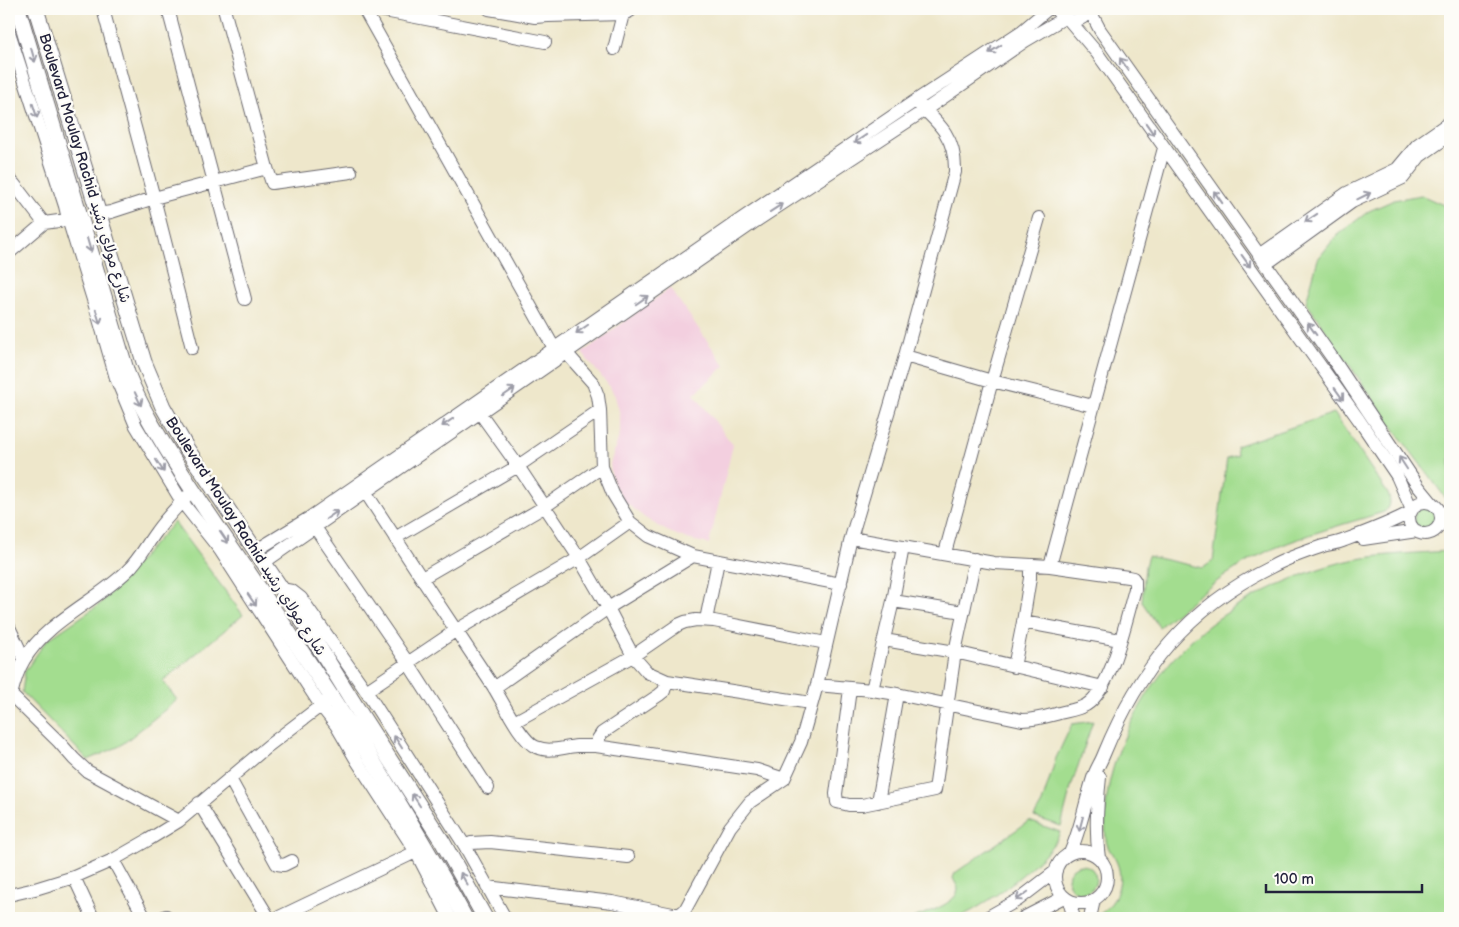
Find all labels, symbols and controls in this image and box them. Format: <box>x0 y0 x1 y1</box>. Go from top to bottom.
street label: Boulevard Moulay Rachid شارع مولاي رشيد <box>33 31 135 306</box>
one-way arrow <box>989 44 1003 54</box>
one-way arrow <box>28 47 38 63</box>
one-way arrow <box>1119 57 1129 71</box>
one-way arrow <box>30 103 40 119</box>
one-way arrow <box>1145 122 1156 135</box>
one-way arrow <box>853 134 867 144</box>
one-way arrow <box>1213 190 1223 204</box>
one-way arrow <box>1356 191 1371 201</box>
one-way arrow <box>769 203 783 213</box>
one-way arrow <box>1304 213 1318 223</box>
one-way arrow <box>84 236 94 252</box>
one-way arrow <box>1240 254 1251 267</box>
one-way arrow <box>635 295 649 305</box>
one-way arrow <box>94 308 104 324</box>
one-way arrow <box>1307 322 1317 336</box>
one-way arrow <box>575 324 589 334</box>
one-way arrow <box>501 387 515 397</box>
one-way arrow <box>1334 387 1344 401</box>
one-way arrow <box>134 391 144 406</box>
street label: Boulevard Moulay Rachid شارع مولاي رشيد <box>160 413 330 660</box>
one-way arrow <box>441 417 455 427</box>
one-way arrow <box>1398 457 1408 471</box>
one-way arrow <box>156 458 166 472</box>
one-way arrow <box>325 510 339 520</box>
one-way arrow <box>219 530 230 544</box>
one-way arrow <box>247 592 257 606</box>
one-way arrow <box>393 735 403 749</box>
one-way arrow <box>411 793 421 807</box>
one-way arrow <box>1076 816 1085 832</box>
scale bar <box>1266 862 1423 894</box>
text: 100 m <box>1274 870 1314 889</box>
one-way arrow <box>458 873 468 887</box>
one-way arrow <box>1015 891 1029 901</box>

